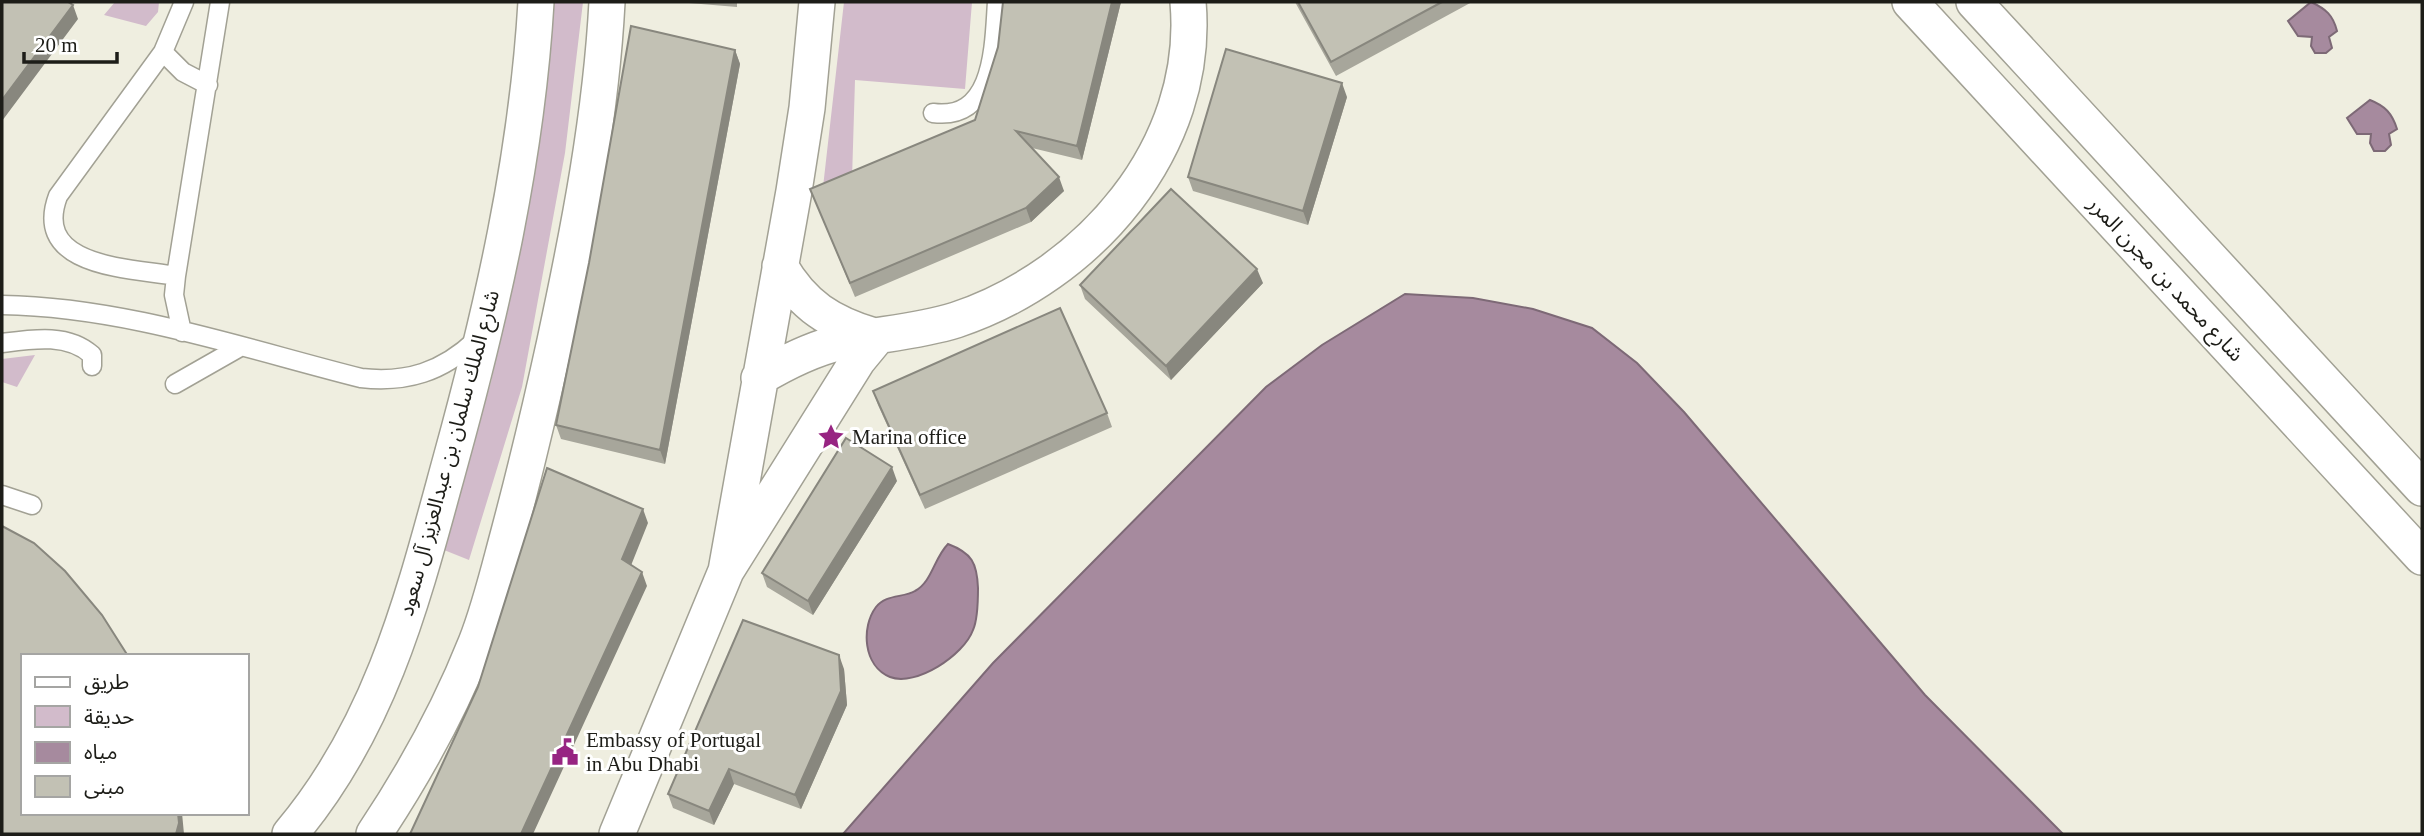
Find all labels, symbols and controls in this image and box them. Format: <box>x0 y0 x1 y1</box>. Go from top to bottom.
scale bar <box>24 21 117 65</box>
text: 20 m <box>35 33 78 57</box>
street label: شارع محمد بن مجرن المرر <box>2081 191 2249 368</box>
street label: شارع الملك سلمان بن عبدالعزيز آل سعود <box>394 287 507 619</box>
place icon: Marina office <box>816 422 846 452</box>
place label: Marina office <box>852 425 966 449</box>
legend <box>21 654 248 815</box>
text: طريق <box>84 670 129 695</box>
text: حديقة <box>84 705 134 729</box>
place label: Embassy of Portugal in Abu Dhabi <box>586 728 761 776</box>
public building icon: Embassy of Portugal in Abu Dhabi <box>550 737 580 767</box>
text: مياه <box>84 740 117 764</box>
text: مبنى <box>84 775 125 799</box>

